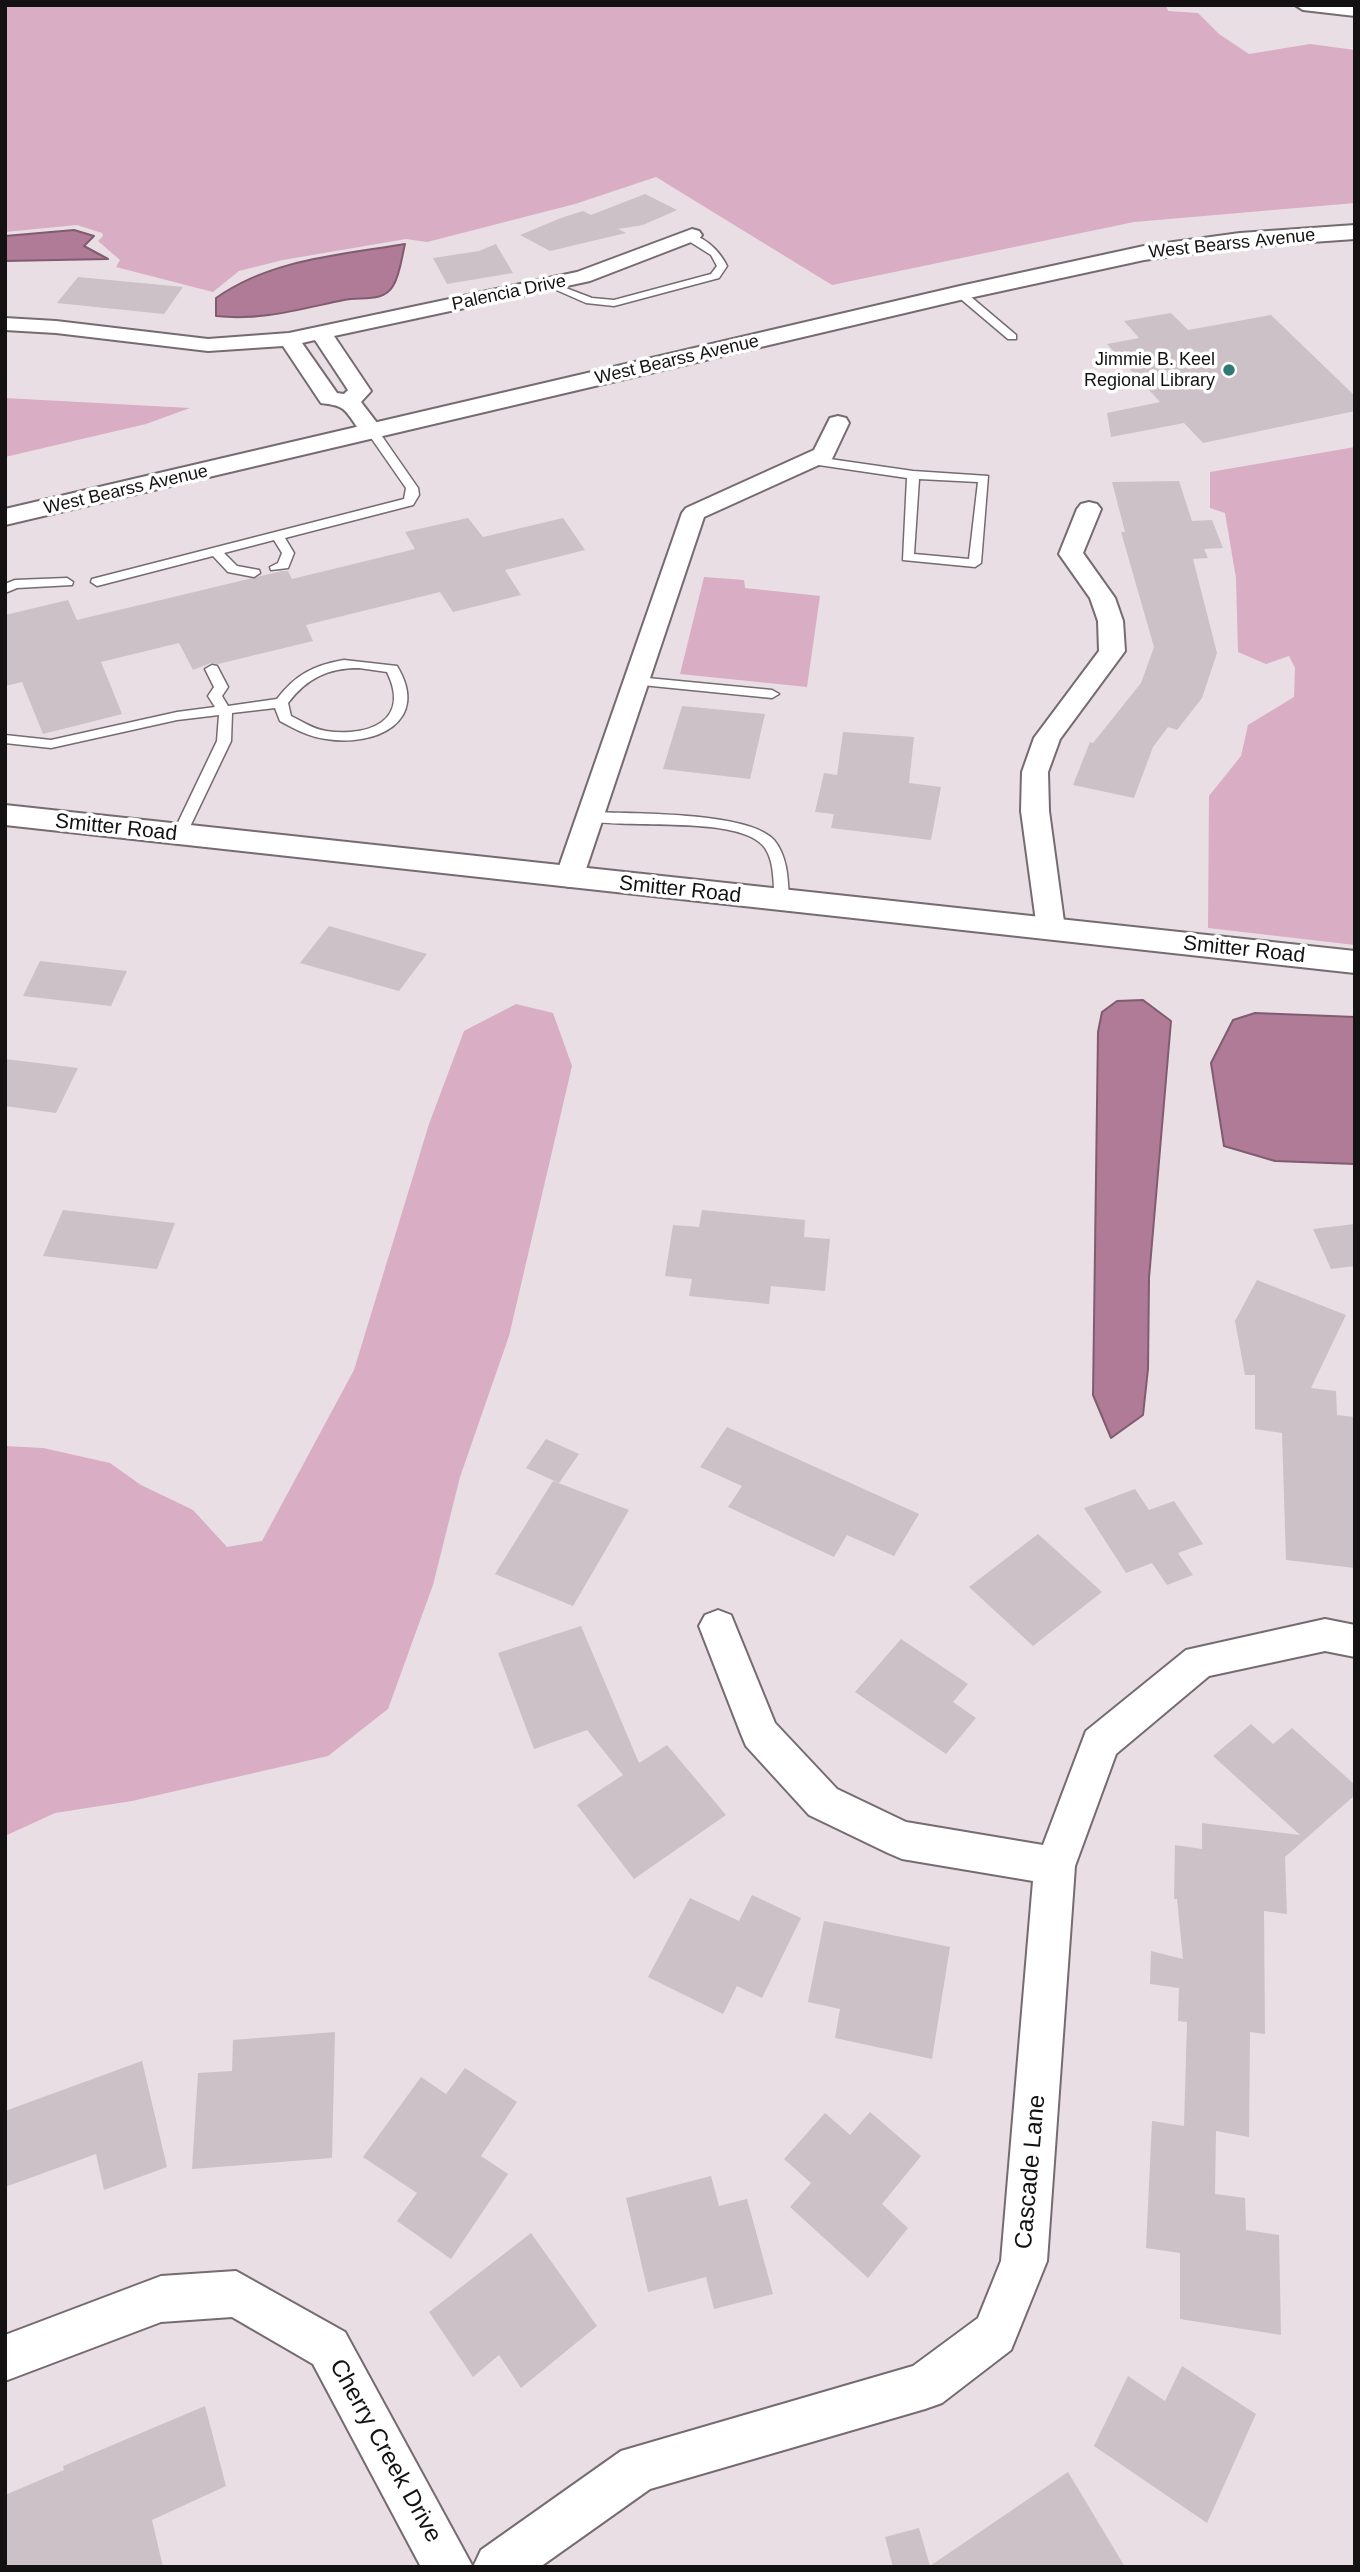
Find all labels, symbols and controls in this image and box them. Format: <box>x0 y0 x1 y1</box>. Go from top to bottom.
street label: West Bearss Avenue <box>1148 225 1316 263</box>
street label: Palencia Drive <box>450 270 568 316</box>
street label: West Bearss Avenue <box>593 331 761 389</box>
place label: Jimmie B. Keel Regional Library <box>1084 349 1215 392</box>
marker: Jimmie B. Keel Regional Library <box>1221 362 1237 378</box>
street label: West Bearss Avenue <box>42 461 210 519</box>
street label: Smitter Road <box>54 809 178 847</box>
street label: Smitter Road <box>618 871 742 909</box>
street label: Smitter Road <box>1182 931 1306 969</box>
street label: Cascade Lane <box>1010 2094 1052 2250</box>
street label: Cherry Creek Drive <box>323 2354 447 2548</box>

